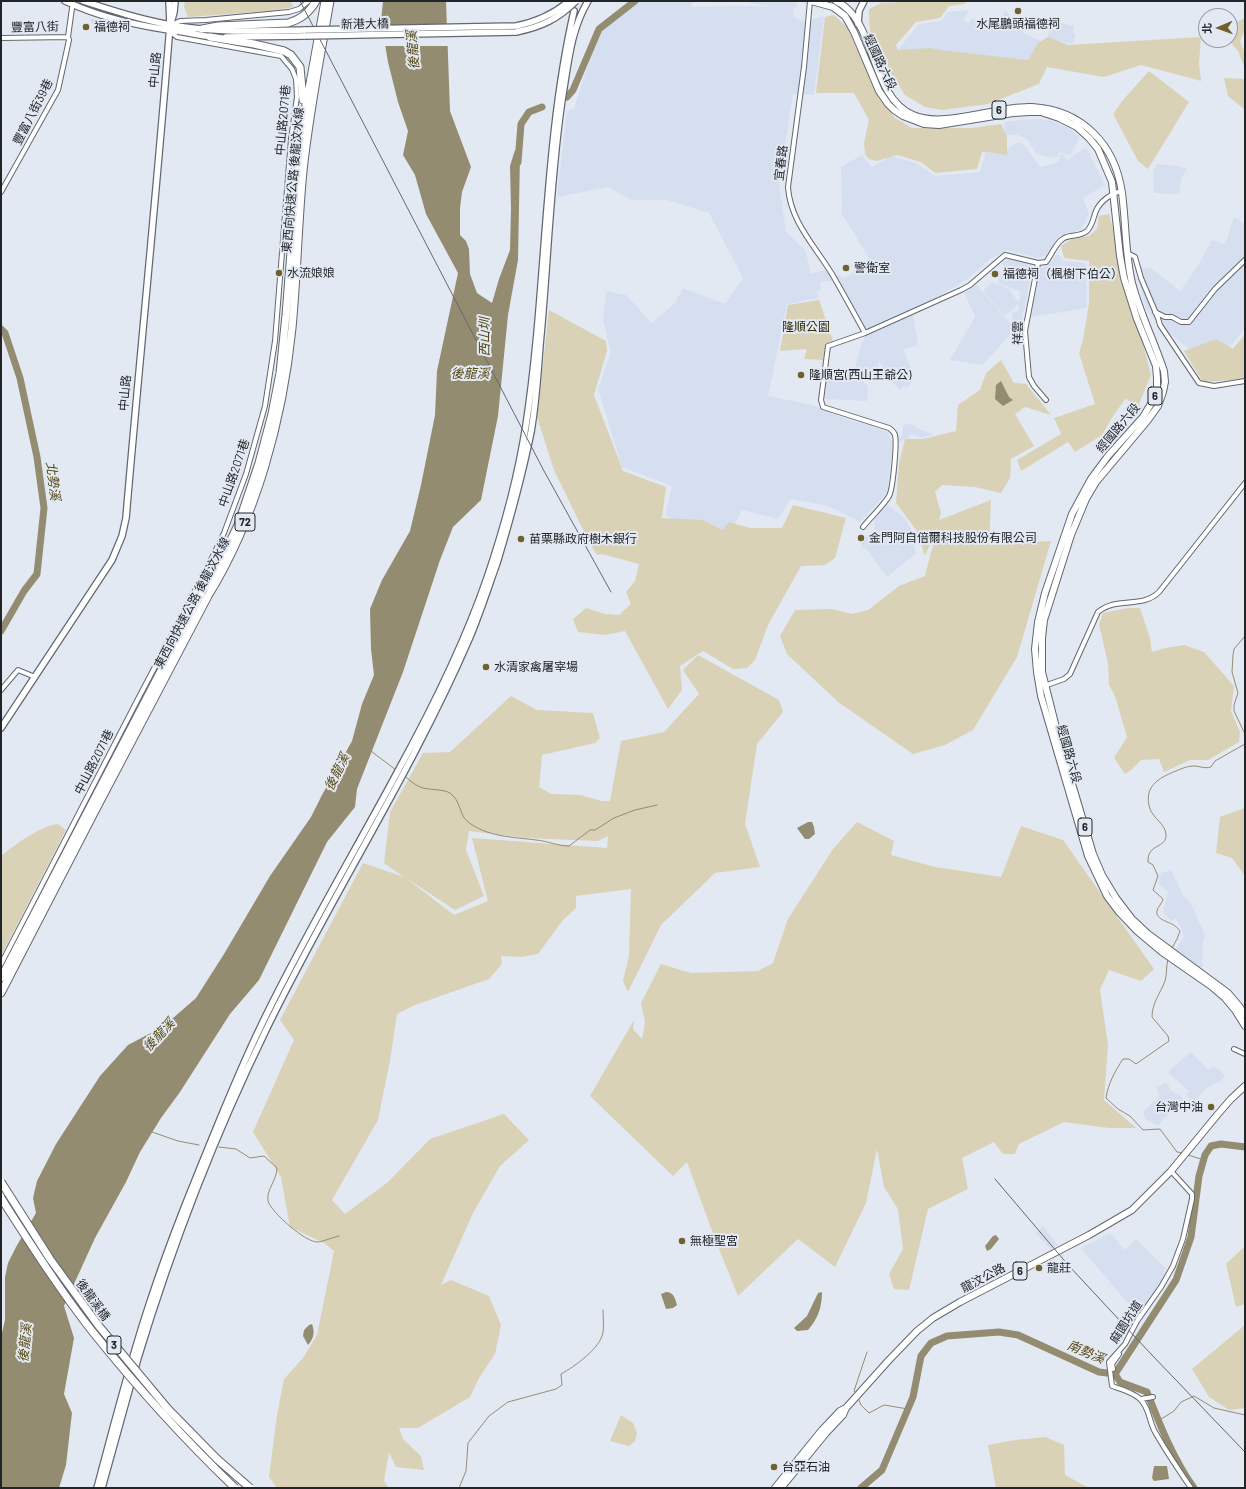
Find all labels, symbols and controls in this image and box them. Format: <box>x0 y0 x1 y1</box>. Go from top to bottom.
marker: 水尾鵬頭福德祠 <box>1013 6 1023 16</box>
north arrow <box>1198 8 1238 48</box>
street label: 新港大橋 <box>341 16 389 32</box>
place label: 水尾鵬頭福德祠 <box>976 17 1060 31</box>
street label: 豐富八街 <box>11 19 59 35</box>
place label: 福德祠 <box>94 20 130 34</box>
marker: 福德祠 <box>81 22 91 32</box>
text: 北 <box>1200 23 1213 34</box>
water label: 後龍溪 <box>404 30 422 70</box>
street label: 經國路六段 <box>861 32 899 92</box>
street label: 中山路 <box>146 51 164 89</box>
street label: 豐富八街39巷 <box>10 76 56 148</box>
street label: 中山路2071巷 <box>273 84 293 156</box>
road number: 6 <box>992 101 1006 119</box>
street label: 東西向快速公路 後龍汶水線 <box>279 106 307 254</box>
street label: 宜春路 <box>772 144 790 182</box>
place label: 警衛室 <box>854 261 890 275</box>
marker: 警衛室 <box>841 263 851 273</box>
place label: 水流娘娘 <box>287 266 335 280</box>
place label: 福德祠（楓樹下伯公） <box>1003 267 1123 281</box>
marker: 水流娘娘 <box>274 268 284 278</box>
marker: 福德祠（楓樹下伯公） <box>990 269 1000 279</box>
water label: 西山圳 <box>477 318 493 356</box>
park label: 隆順公園 <box>782 320 830 334</box>
street label: 祥雲 <box>1011 321 1025 345</box>
water label: 後龍溪 <box>451 366 489 382</box>
place label: 隆順宮(西山王爺公) <box>809 368 911 382</box>
marker: 隆順宮(西山王爺公) <box>796 370 806 380</box>
street label: 中山路 <box>116 374 134 412</box>
road number: 6 <box>1148 387 1162 405</box>
street label: 經國路六段 <box>1093 400 1143 456</box>
street label: 中山路2071巷 <box>216 437 252 509</box>
water label: 北勢溪 <box>43 461 63 501</box>
road number: 72 <box>235 513 255 531</box>
place label: 金門阿自倍爾科技股份有限公司 <box>869 531 1037 545</box>
place label: 苗栗縣政府樹木銀行 <box>529 532 637 546</box>
marker: 金門阿自倍爾科技股份有限公司 <box>856 533 866 543</box>
marker: 苗栗縣政府樹木銀行 <box>516 534 526 544</box>
street label: 東西向快速公路 後龍汶水線 <box>151 535 233 671</box>
place label: 水清家禽屠宰場 <box>494 660 578 674</box>
marker: 水清家禽屠宰場 <box>481 662 491 672</box>
street label: 經國路六段 <box>1054 723 1084 785</box>
street label: 中山路2071巷 <box>71 727 117 797</box>
water label: 後龍溪 <box>321 751 353 793</box>
road number: 6 <box>1078 818 1092 836</box>
water label: 後龍溪 <box>140 1015 178 1055</box>
place label: 台灣中油 <box>1155 1100 1203 1114</box>
marker: 台灣中油 <box>1206 1102 1216 1112</box>
place label: 無極聖宮 <box>690 1234 738 1248</box>
marker: 無極聖宮 <box>677 1236 687 1246</box>
street label: 龍汶公路 <box>958 1260 1008 1296</box>
place label: 龍莊 <box>1047 1261 1071 1275</box>
road number: 6 <box>1013 1262 1027 1280</box>
marker: 龍莊 <box>1034 1263 1044 1273</box>
street label: 後龍溪橋 <box>73 1276 113 1324</box>
street label: 麻園坑道 <box>1107 1298 1145 1346</box>
water label: 後龍溪 <box>16 1323 34 1363</box>
road number: 3 <box>107 1336 121 1354</box>
water label: 南勢溪 <box>1065 1337 1107 1367</box>
place label: 台亞石油 <box>782 1460 830 1474</box>
marker: 台亞石油 <box>769 1462 779 1472</box>

